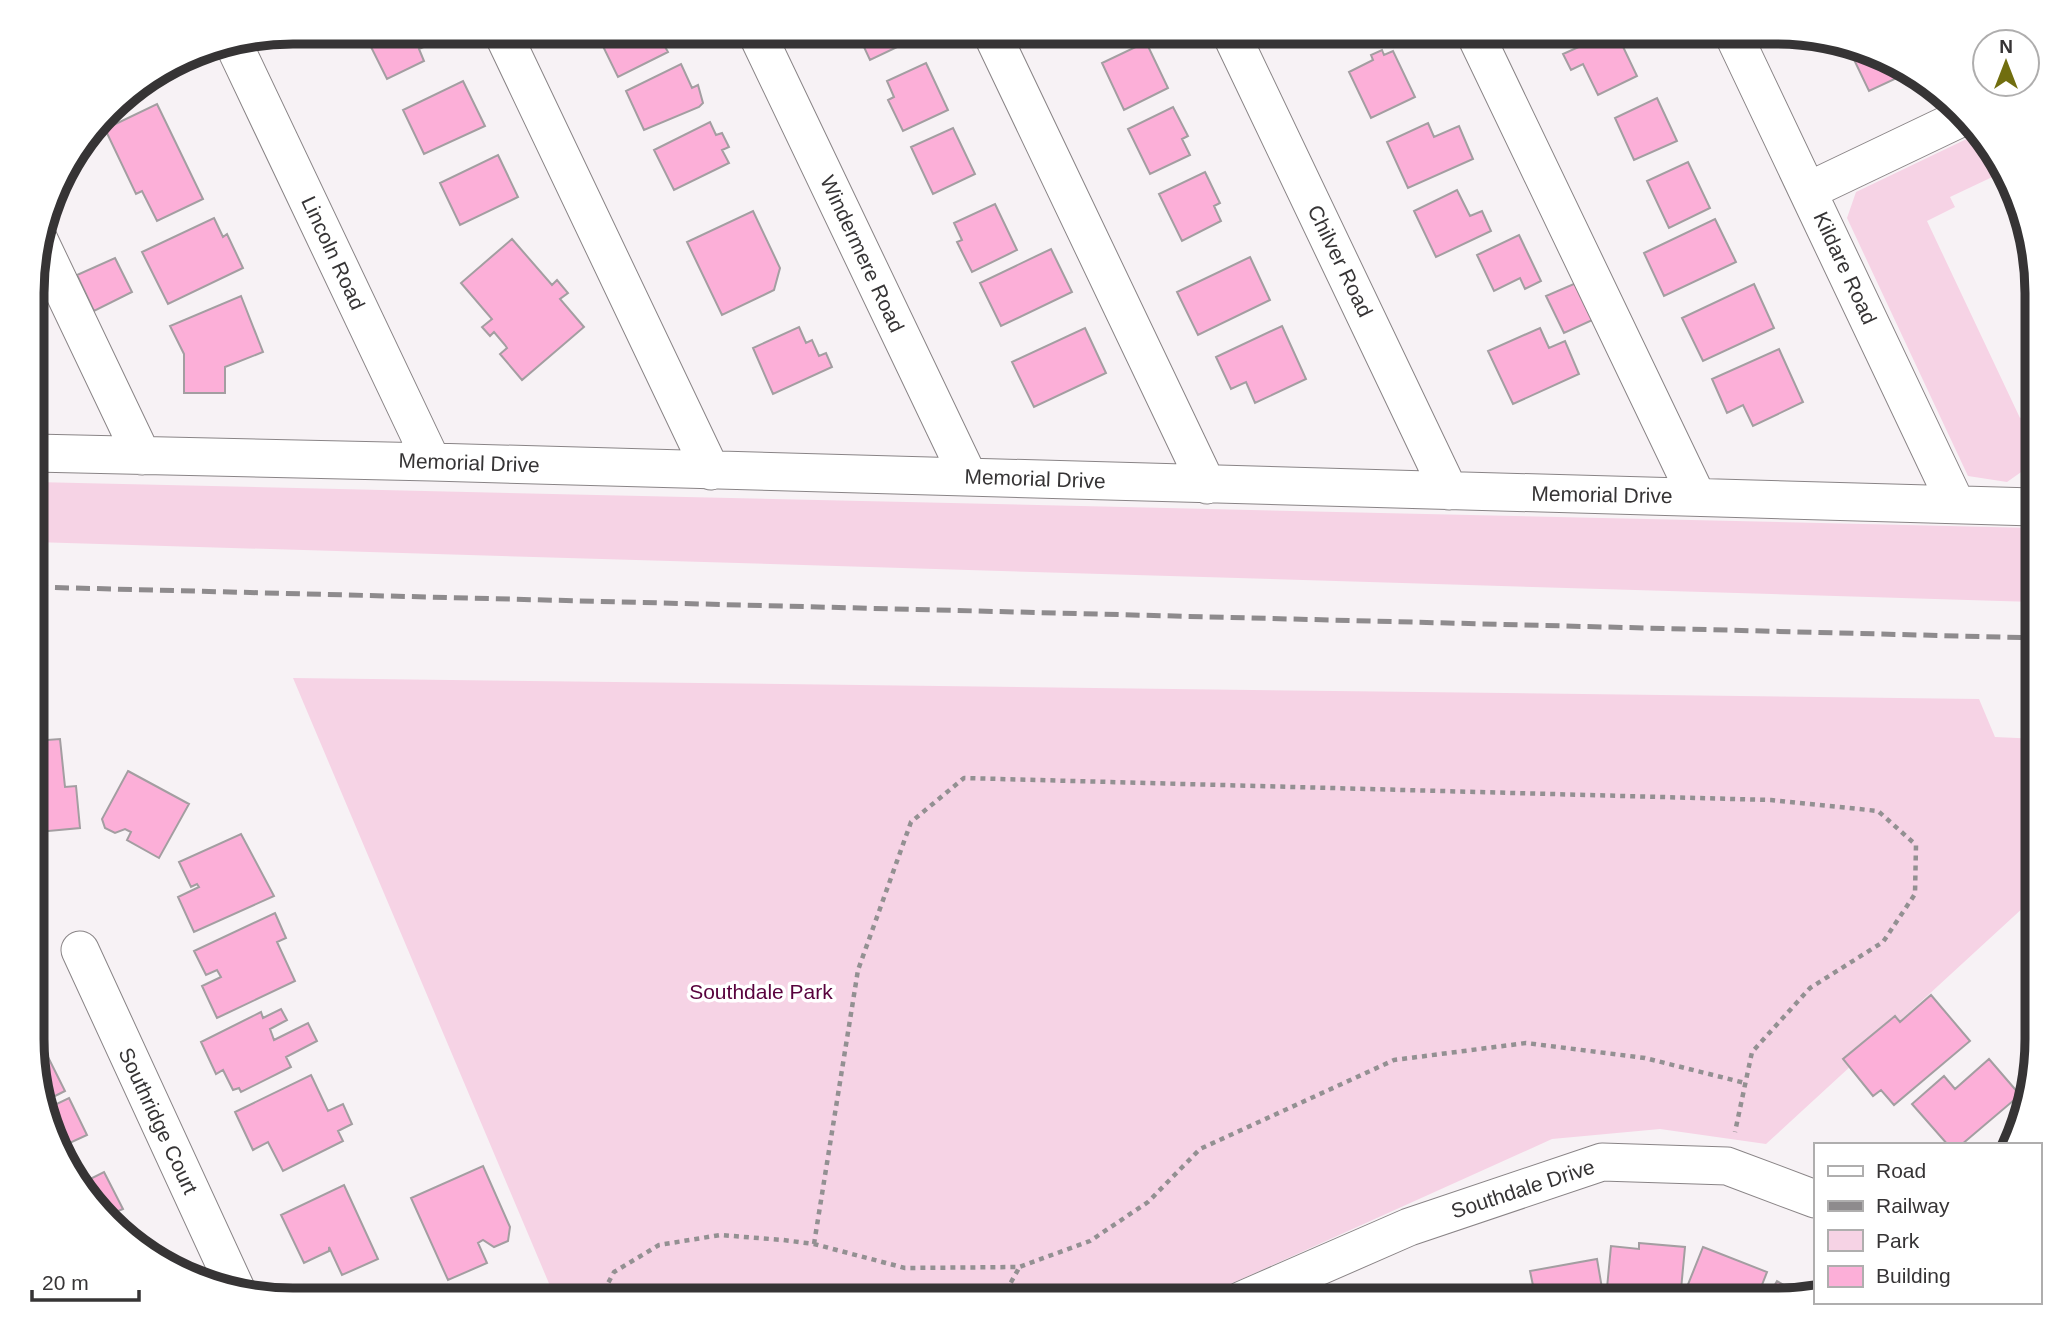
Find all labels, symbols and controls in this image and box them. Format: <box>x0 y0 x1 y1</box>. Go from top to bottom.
north arrow <box>1971 28 2041 98</box>
text: N <box>1999 36 2013 57</box>
street label: Windermere Road <box>816 172 909 336</box>
street label: Lincoln Road <box>297 192 370 313</box>
street label: Chilver Road <box>1304 201 1377 320</box>
street label: Kildare Road <box>1809 208 1882 328</box>
street label: Memorial Drive <box>398 449 540 476</box>
street label: Memorial Drive <box>964 465 1106 492</box>
street label: Memorial Drive <box>1531 482 1673 507</box>
park label: Southdale Park <box>689 980 833 1003</box>
street label: Southridge Court <box>114 1044 202 1198</box>
legend <box>1814 1143 2041 1304</box>
street label: Southdale Drive <box>1448 1155 1597 1223</box>
text: Road <box>1876 1159 1926 1182</box>
text: Railway <box>1876 1194 1950 1217</box>
text: Park <box>1876 1229 1920 1252</box>
scale bar <box>32 1258 138 1302</box>
text: Building <box>1876 1264 1951 1287</box>
text: 20 m <box>42 1271 89 1294</box>

